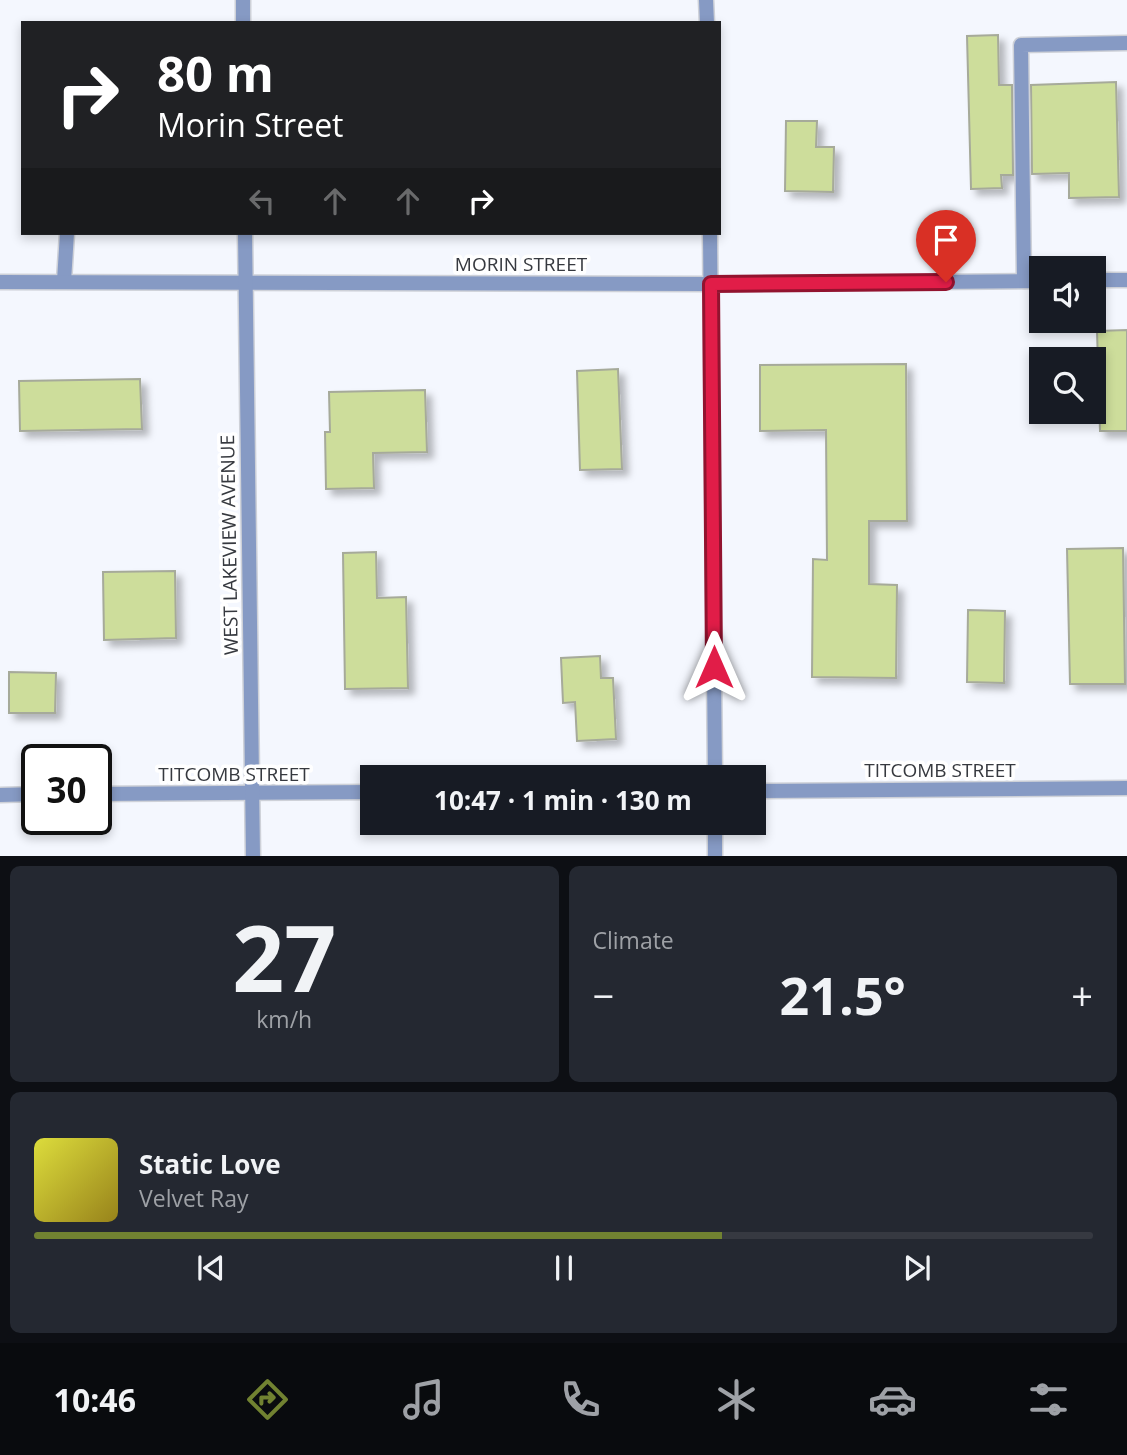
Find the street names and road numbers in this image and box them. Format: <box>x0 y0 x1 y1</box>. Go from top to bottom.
street label: MORIN STREET <box>455 251 588 277</box>
street label: WEST LAKEVIEW AVENUE <box>214 435 244 655</box>
street label: TITCOMB STREET <box>864 757 1016 783</box>
street label: TITCOMB STREET <box>158 761 310 787</box>

